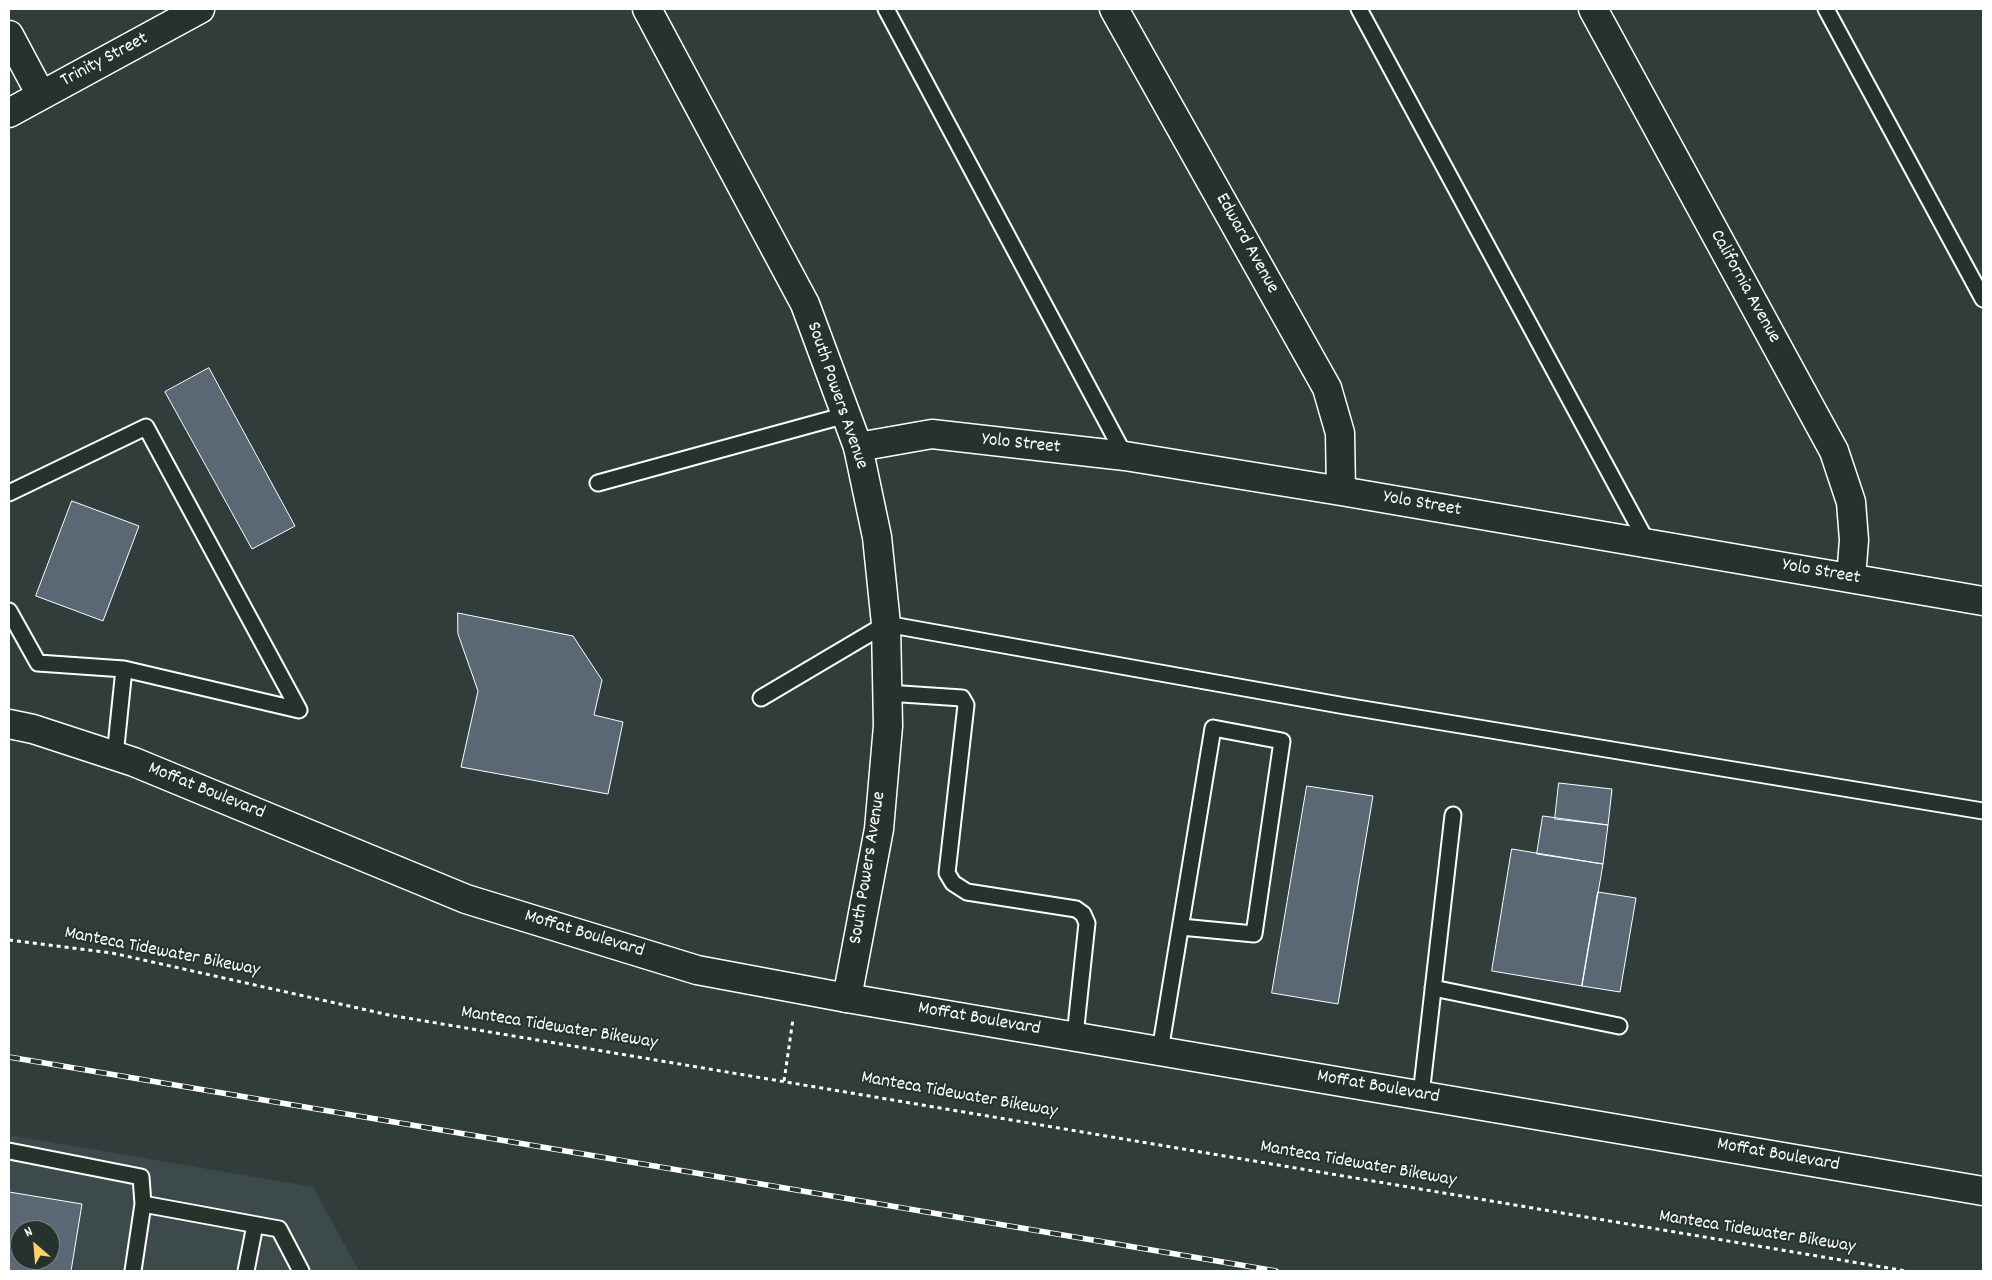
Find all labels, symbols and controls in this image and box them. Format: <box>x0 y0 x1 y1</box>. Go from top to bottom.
street label: Trinity Street <box>57 28 153 94</box>
street label: Edward Avenue <box>1209 190 1283 298</box>
street label: California Avenue <box>1703 226 1785 348</box>
street label: South Powers Avenue <box>800 319 872 473</box>
street label: Yolo Street <box>981 430 1061 460</box>
street label: Yolo Street <box>1381 487 1463 523</box>
street label: Yolo Street <box>1780 555 1862 591</box>
street label: Moffat Boulevard <box>144 758 268 826</box>
street label: South Powers Avenue <box>846 790 892 946</box>
street label: Moffat Boulevard <box>521 906 647 964</box>
street label: Manteca Tidewater Bikeway <box>62 923 262 983</box>
street label: Moffat Boulevard <box>916 998 1042 1042</box>
street label: Manteca Tidewater Bikeway <box>459 1002 659 1056</box>
street label: Moffat Boulevard <box>1315 1066 1441 1110</box>
street label: Manteca Tidewater Bikeway <box>859 1068 1059 1124</box>
street label: Moffat Boulevard <box>1715 1134 1841 1178</box>
street label: Manteca Tidewater Bikeway <box>1258 1137 1458 1193</box>
street label: Manteca Tidewater Bikeway <box>1657 1206 1857 1260</box>
north arrow <box>10 1220 60 1270</box>
text: N <box>21 1222 36 1243</box>

